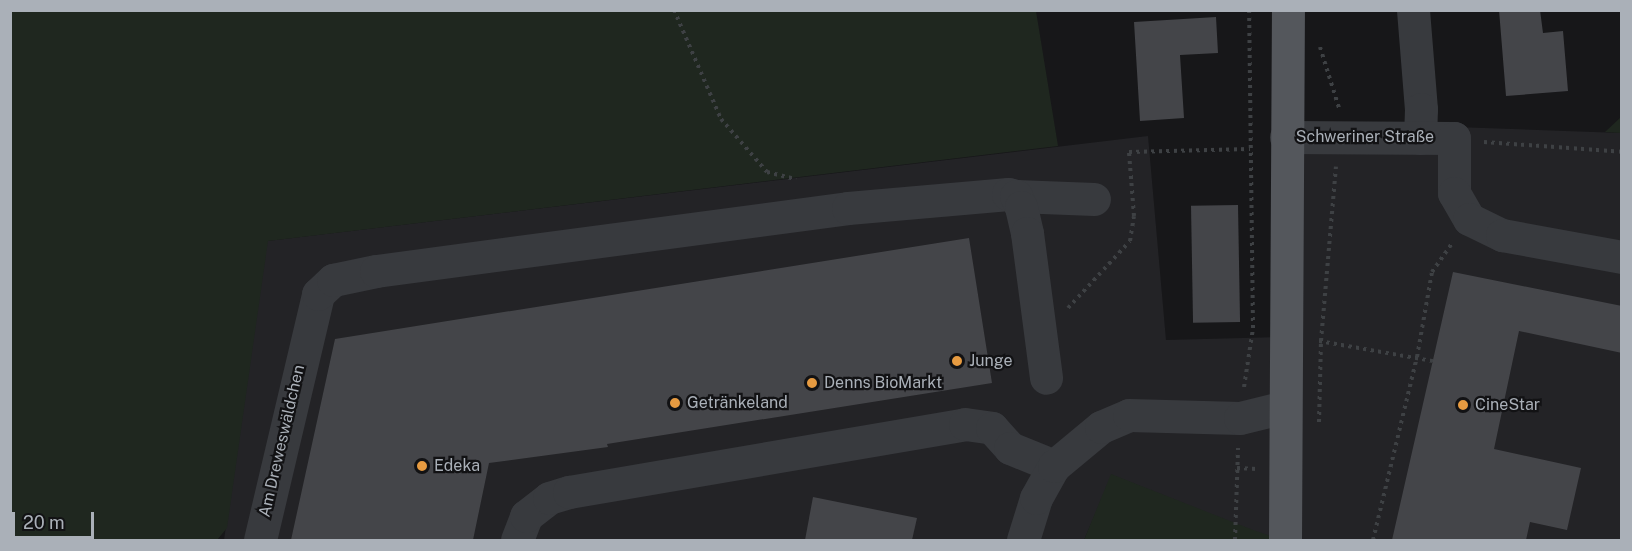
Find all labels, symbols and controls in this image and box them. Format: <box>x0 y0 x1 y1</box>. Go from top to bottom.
street label: Schweriner Straße <box>1296 127 1434 147</box>
place label: Junge <box>969 351 1013 371</box>
marker: Junge <box>950 354 964 368</box>
street label: Am Dreweswäldchen <box>255 363 309 519</box>
place label: Denns BioMarkt <box>824 373 942 393</box>
marker: Denns BioMarkt <box>805 376 819 390</box>
place label: Getränkeland <box>687 393 788 413</box>
place label: CineStar <box>1475 395 1540 415</box>
marker: Getränkeland <box>668 396 682 410</box>
marker: CineStar <box>1456 398 1470 412</box>
place label: Edeka <box>434 456 480 476</box>
marker: Edeka <box>415 459 429 473</box>
scale bar <box>15 500 98 538</box>
text: 20 m <box>23 512 65 533</box>

